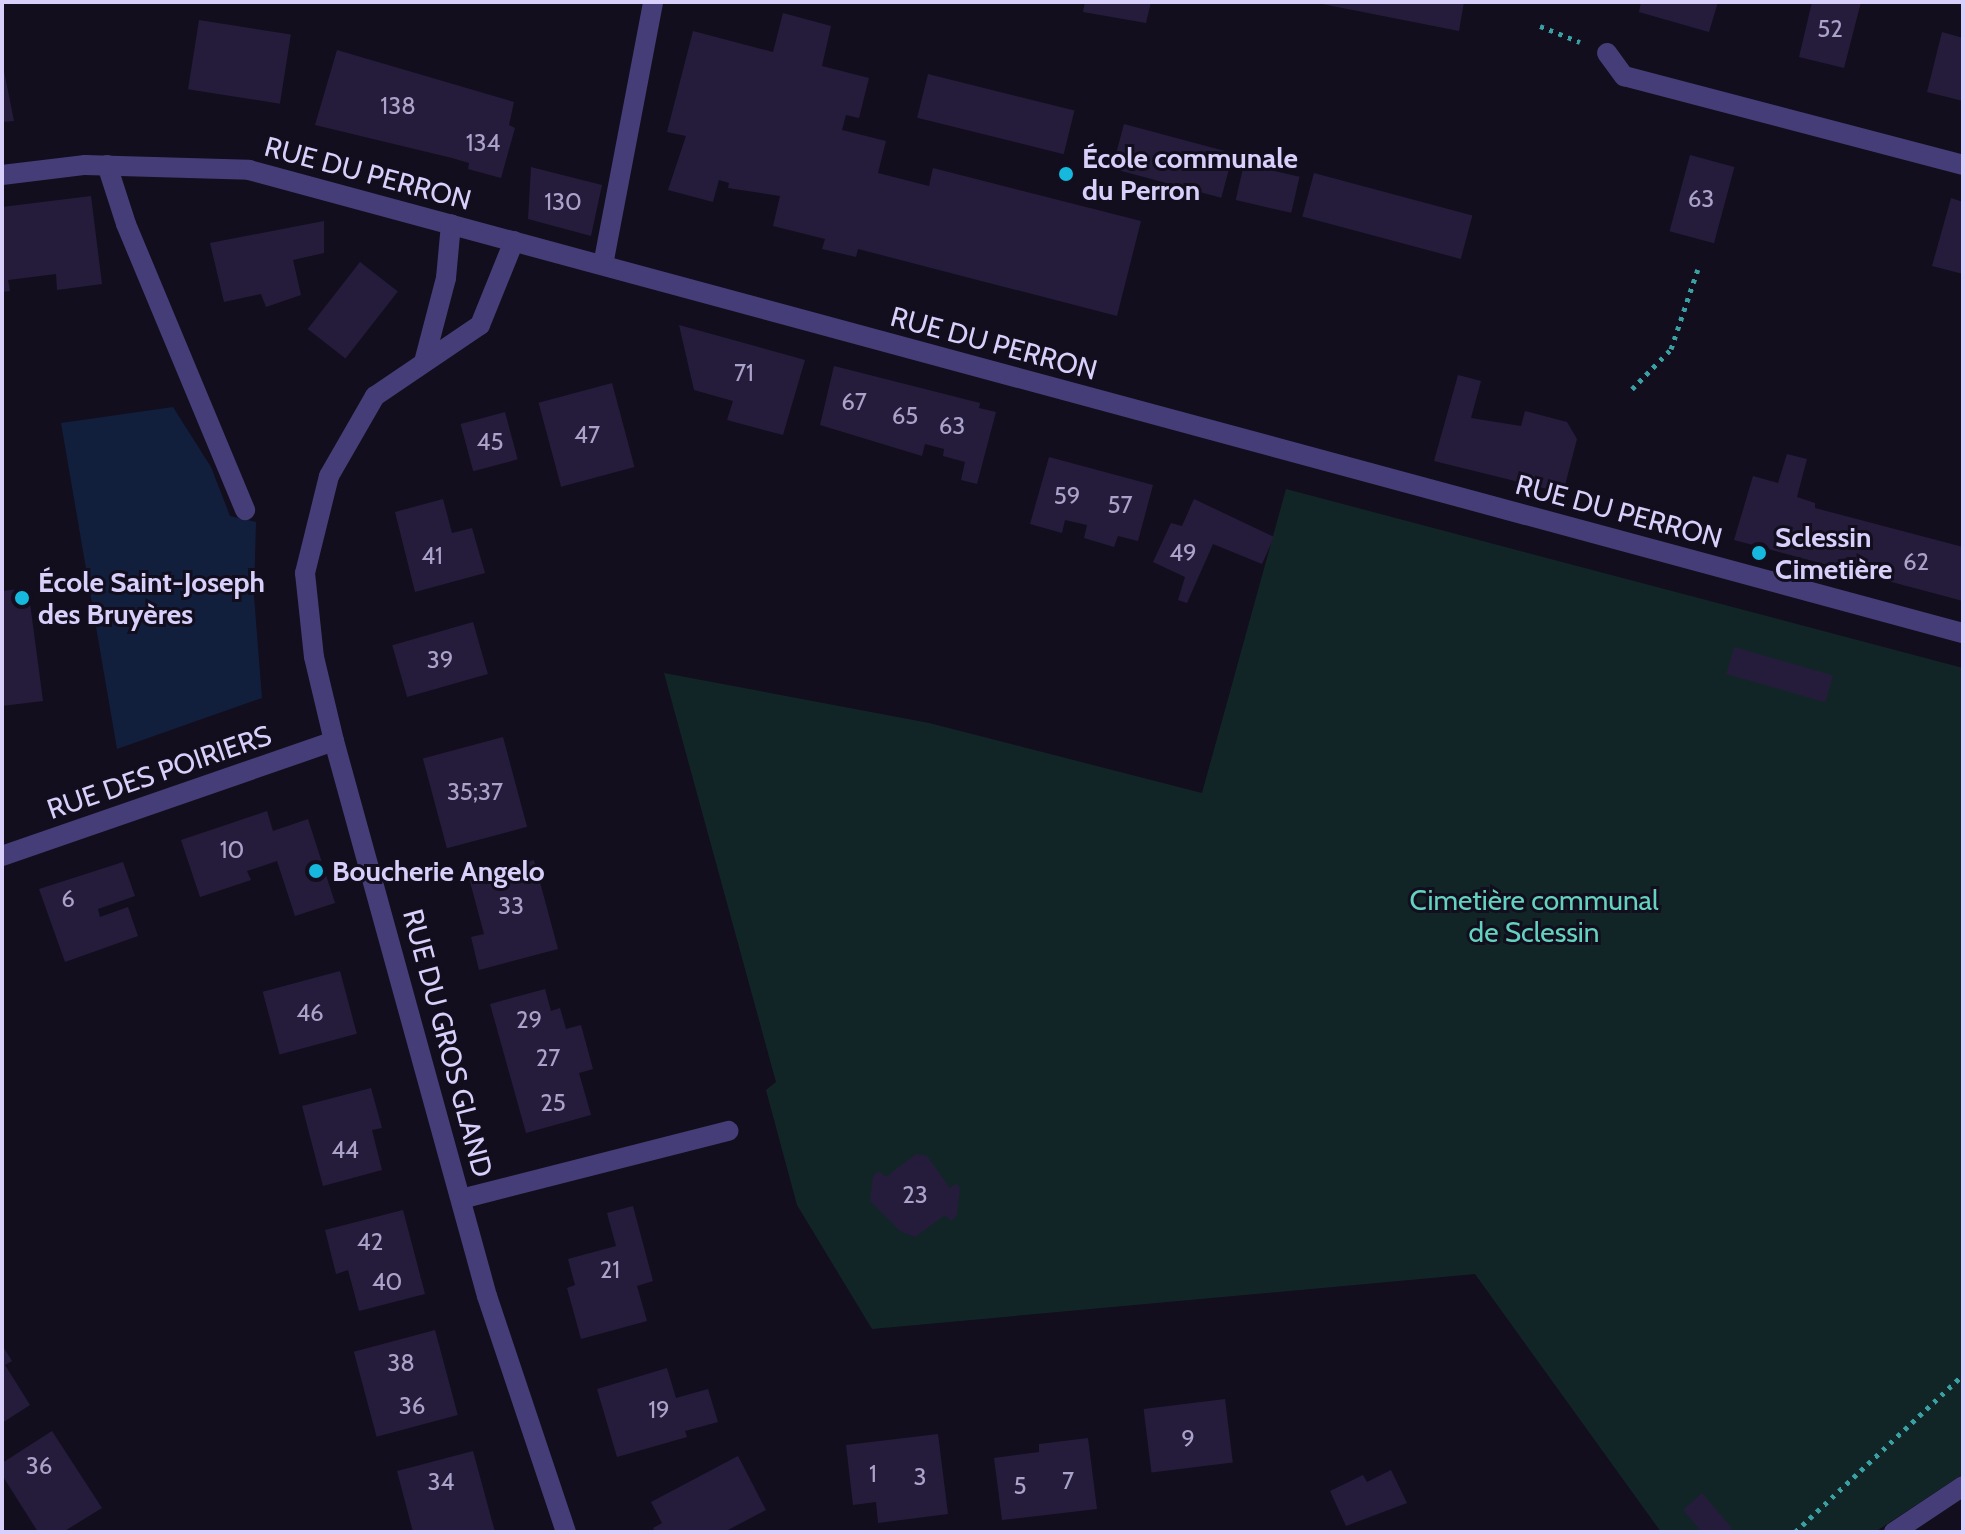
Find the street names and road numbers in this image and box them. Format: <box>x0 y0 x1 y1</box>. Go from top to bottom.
street label: RUE DU PERRON <box>261 129 475 217</box>
street label: RUE DU PERRON <box>887 299 1101 387</box>
street label: RUE DU PERRON <box>1512 467 1726 555</box>
street label: RUE DES POIRIERS <box>42 718 276 826</box>
street label: RUE DU GROS GLAND <box>396 905 500 1181</box>

